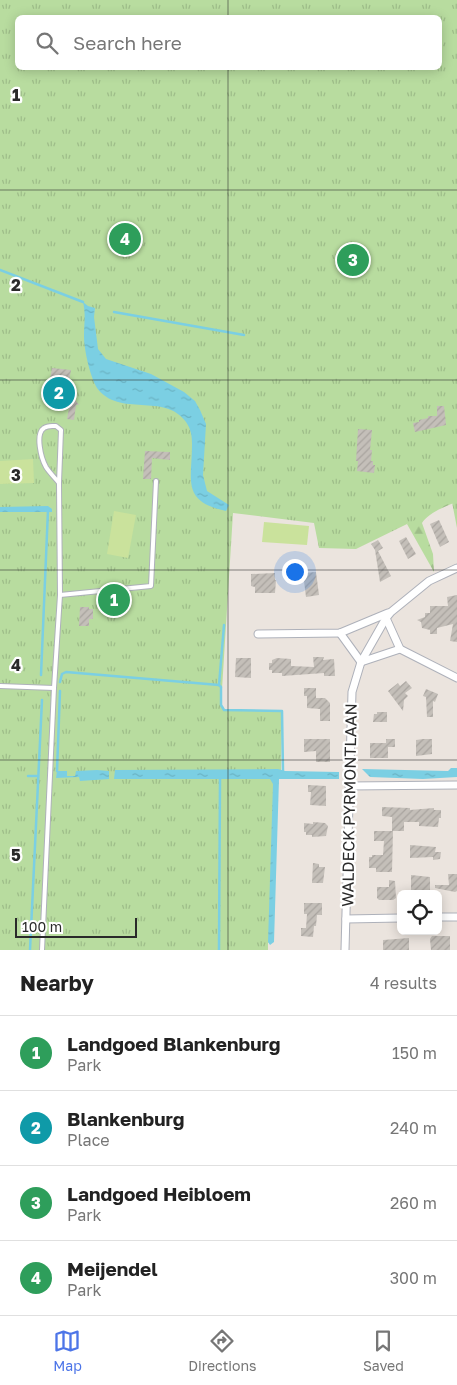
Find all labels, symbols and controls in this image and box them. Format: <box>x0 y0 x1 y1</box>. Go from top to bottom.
search box <box>15 15 442 70</box>
icon: search <box>33 29 61 57</box>
text: Search here <box>73 31 182 54</box>
text: 1 <box>12 85 20 105</box>
pin: 4 <box>109 220 141 258</box>
pin: 3 <box>337 241 369 279</box>
text: 2 <box>11 275 21 295</box>
pin: 2 <box>43 374 75 412</box>
text: 3 <box>11 465 21 485</box>
your location <box>282 559 308 585</box>
pin: 1 <box>98 581 130 619</box>
text: 4 <box>11 655 21 675</box>
street label: WALDECK PYRMONTLAAN <box>337 703 361 907</box>
text: 5 <box>11 845 21 865</box>
map controls <box>397 890 442 935</box>
button: locate <box>397 890 442 935</box>
scale bar <box>15 915 138 938</box>
text: 100 m <box>22 918 62 935</box>
text: Nearby <box>20 970 94 996</box>
text: 4 results <box>370 973 437 993</box>
text: Landgoed Blankenburg <box>67 1032 280 1055</box>
text: 1 <box>32 1043 40 1063</box>
text: 150 m <box>392 1043 437 1063</box>
text: Park <box>67 1055 102 1075</box>
text: Blankenburg <box>67 1107 184 1130</box>
text: 2 <box>31 1118 41 1138</box>
text: 240 m <box>390 1118 437 1138</box>
text: Place <box>67 1130 110 1150</box>
text: Landgoed Heibloem <box>67 1182 251 1205</box>
text: 3 <box>31 1193 41 1213</box>
text: 260 m <box>390 1193 437 1213</box>
text: Park <box>67 1205 102 1225</box>
text: Meijendel <box>67 1257 158 1280</box>
text: 4 <box>31 1268 41 1288</box>
text: 300 m <box>390 1268 437 1288</box>
text: Park <box>67 1280 102 1300</box>
tab: Map <box>53 1327 82 1374</box>
tab: Directions <box>188 1327 257 1374</box>
tab: Saved <box>363 1327 404 1374</box>

